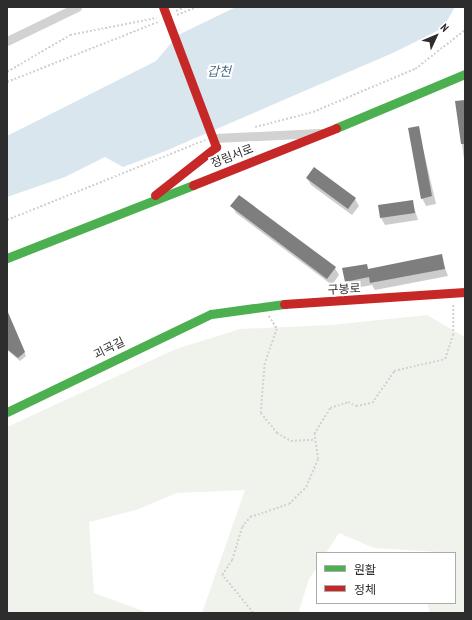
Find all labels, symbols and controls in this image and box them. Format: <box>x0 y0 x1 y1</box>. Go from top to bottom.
north arrow <box>416 16 456 56</box>
text: N <box>438 21 452 35</box>
water label: 갑천 <box>207 64 231 80</box>
street label: 정림서로 <box>209 141 255 171</box>
street label: 구봉로 <box>327 281 361 297</box>
street label: 괴곡길 <box>91 334 127 362</box>
legend <box>316 552 456 604</box>
text: 원활 <box>354 562 376 577</box>
text: 정체 <box>354 582 376 597</box>

